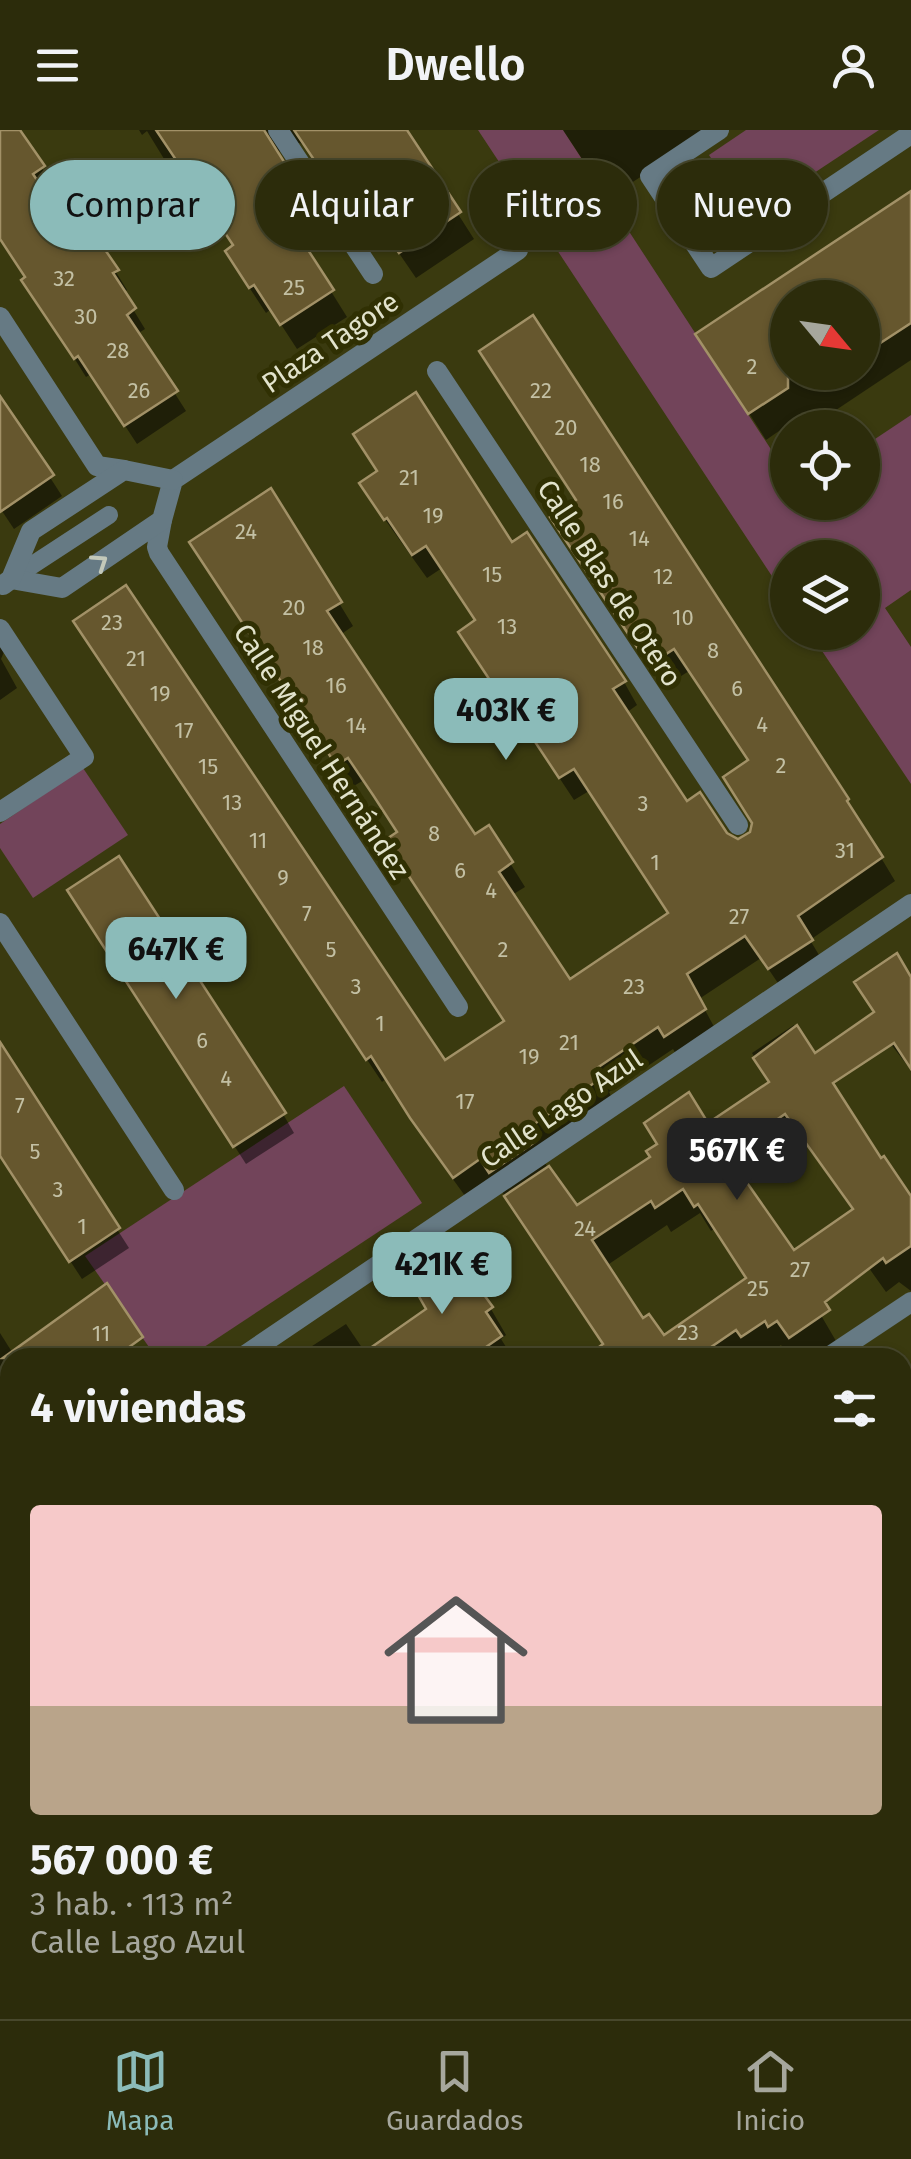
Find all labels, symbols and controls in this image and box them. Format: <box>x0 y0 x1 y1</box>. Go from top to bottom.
icon: menu <box>30 38 85 93</box>
text: Dwello <box>385 38 526 92</box>
icon: person <box>826 38 881 93</box>
chip: Comprar <box>30 160 235 250</box>
chip: Alquilar <box>255 160 449 250</box>
chip: Filtros <box>469 160 637 250</box>
chip: Nuevo <box>657 160 828 250</box>
house number: 32 <box>53 265 75 292</box>
house number: 25 <box>283 274 305 301</box>
north arrow <box>770 280 880 390</box>
map controls <box>770 280 880 650</box>
street label: Plaza Tagore <box>256 285 405 400</box>
house number: 30 <box>74 303 98 330</box>
house number: 28 <box>106 337 130 364</box>
house number: 2 <box>747 353 757 380</box>
house number: 26 <box>128 377 150 404</box>
house number: 22 <box>530 377 552 404</box>
button: locate <box>770 410 880 520</box>
house number: 20 <box>554 414 578 441</box>
house number: 18 <box>579 451 601 478</box>
house number: 21 <box>399 464 419 491</box>
street label: Calle Blas de Otero <box>530 474 689 693</box>
house number: 16 <box>602 488 624 515</box>
house number: 19 <box>422 502 444 529</box>
house number: 24 <box>235 518 257 545</box>
house number: 14 <box>628 525 650 552</box>
button: layers <box>770 540 880 650</box>
one-way arrow <box>89 556 107 575</box>
house number: 15 <box>482 561 502 588</box>
house number: 12 <box>653 563 673 590</box>
house number: 20 <box>282 594 306 621</box>
house number: 10 <box>672 604 694 631</box>
house number: 23 <box>101 609 123 636</box>
house number: 13 <box>497 613 517 640</box>
street label: Calle Miguel Hernández <box>227 617 416 885</box>
house number: 18 <box>302 634 324 661</box>
house number: 8 <box>707 637 719 664</box>
house number: 21 <box>126 645 146 672</box>
house number: 16 <box>325 672 347 699</box>
house number: 6 <box>731 675 743 702</box>
pin: 403K € <box>425 678 587 763</box>
house number: 19 <box>149 680 171 707</box>
text: 403K € <box>456 691 556 729</box>
house number: 4 <box>756 711 768 738</box>
house number: 14 <box>345 712 367 739</box>
house number: 17 <box>174 717 194 744</box>
house number: 2 <box>776 752 786 779</box>
house number: 15 <box>198 753 218 780</box>
house number: 13 <box>222 789 242 816</box>
house number: 3 <box>638 790 648 817</box>
house number: 8 <box>428 820 440 847</box>
house number: 11 <box>249 827 267 854</box>
house number: 31 <box>835 837 855 864</box>
house number: 1 <box>650 849 660 876</box>
house number: 6 <box>454 857 466 884</box>
house number: 9 <box>277 864 289 891</box>
house number: 4 <box>485 877 497 904</box>
house number: 7 <box>302 900 312 927</box>
house number: 27 <box>729 903 749 930</box>
pin: 647K € <box>95 917 257 1002</box>
text: 647K € <box>128 930 224 968</box>
house number: 5 <box>325 936 337 963</box>
house number: 2 <box>498 936 508 963</box>
house number: 3 <box>351 973 361 1000</box>
house number: 23 <box>623 973 645 1000</box>
house number: 1 <box>375 1010 385 1037</box>
house number: 6 <box>196 1027 208 1054</box>
house number: 21 <box>559 1029 579 1056</box>
street label: Calle Lago Azul <box>474 1042 649 1175</box>
house number: 19 <box>518 1043 540 1070</box>
house number: 4 <box>220 1065 232 1092</box>
house number: 17 <box>455 1088 475 1115</box>
house number: 7 <box>15 1092 25 1119</box>
pin: 567K € <box>656 1118 818 1203</box>
text: 567K € <box>689 1131 785 1169</box>
house number: 5 <box>29 1138 41 1165</box>
house number: 3 <box>53 1176 63 1203</box>
house number: 1 <box>77 1213 87 1240</box>
house number: 24 <box>574 1215 596 1242</box>
pin: 421K € <box>361 1232 523 1317</box>
text: 421K € <box>395 1245 489 1283</box>
house number: 27 <box>790 1256 810 1283</box>
house number: 25 <box>747 1275 769 1302</box>
house number: 23 <box>677 1319 699 1346</box>
house number: 11 <box>92 1320 110 1347</box>
icon: filters <box>827 1381 882 1436</box>
text: 4 viviendas <box>30 1383 246 1433</box>
icon: home <box>366 1570 546 1750</box>
text: 567 000 € <box>30 1835 213 1885</box>
text: 3 hab. · 113 m² <box>30 1885 233 1923</box>
text: Calle Lago Azul <box>30 1923 245 1961</box>
tab: Mapa <box>106 2044 174 2137</box>
tab: Guardados <box>386 2044 523 2137</box>
tab: Inicio <box>735 2044 805 2137</box>

